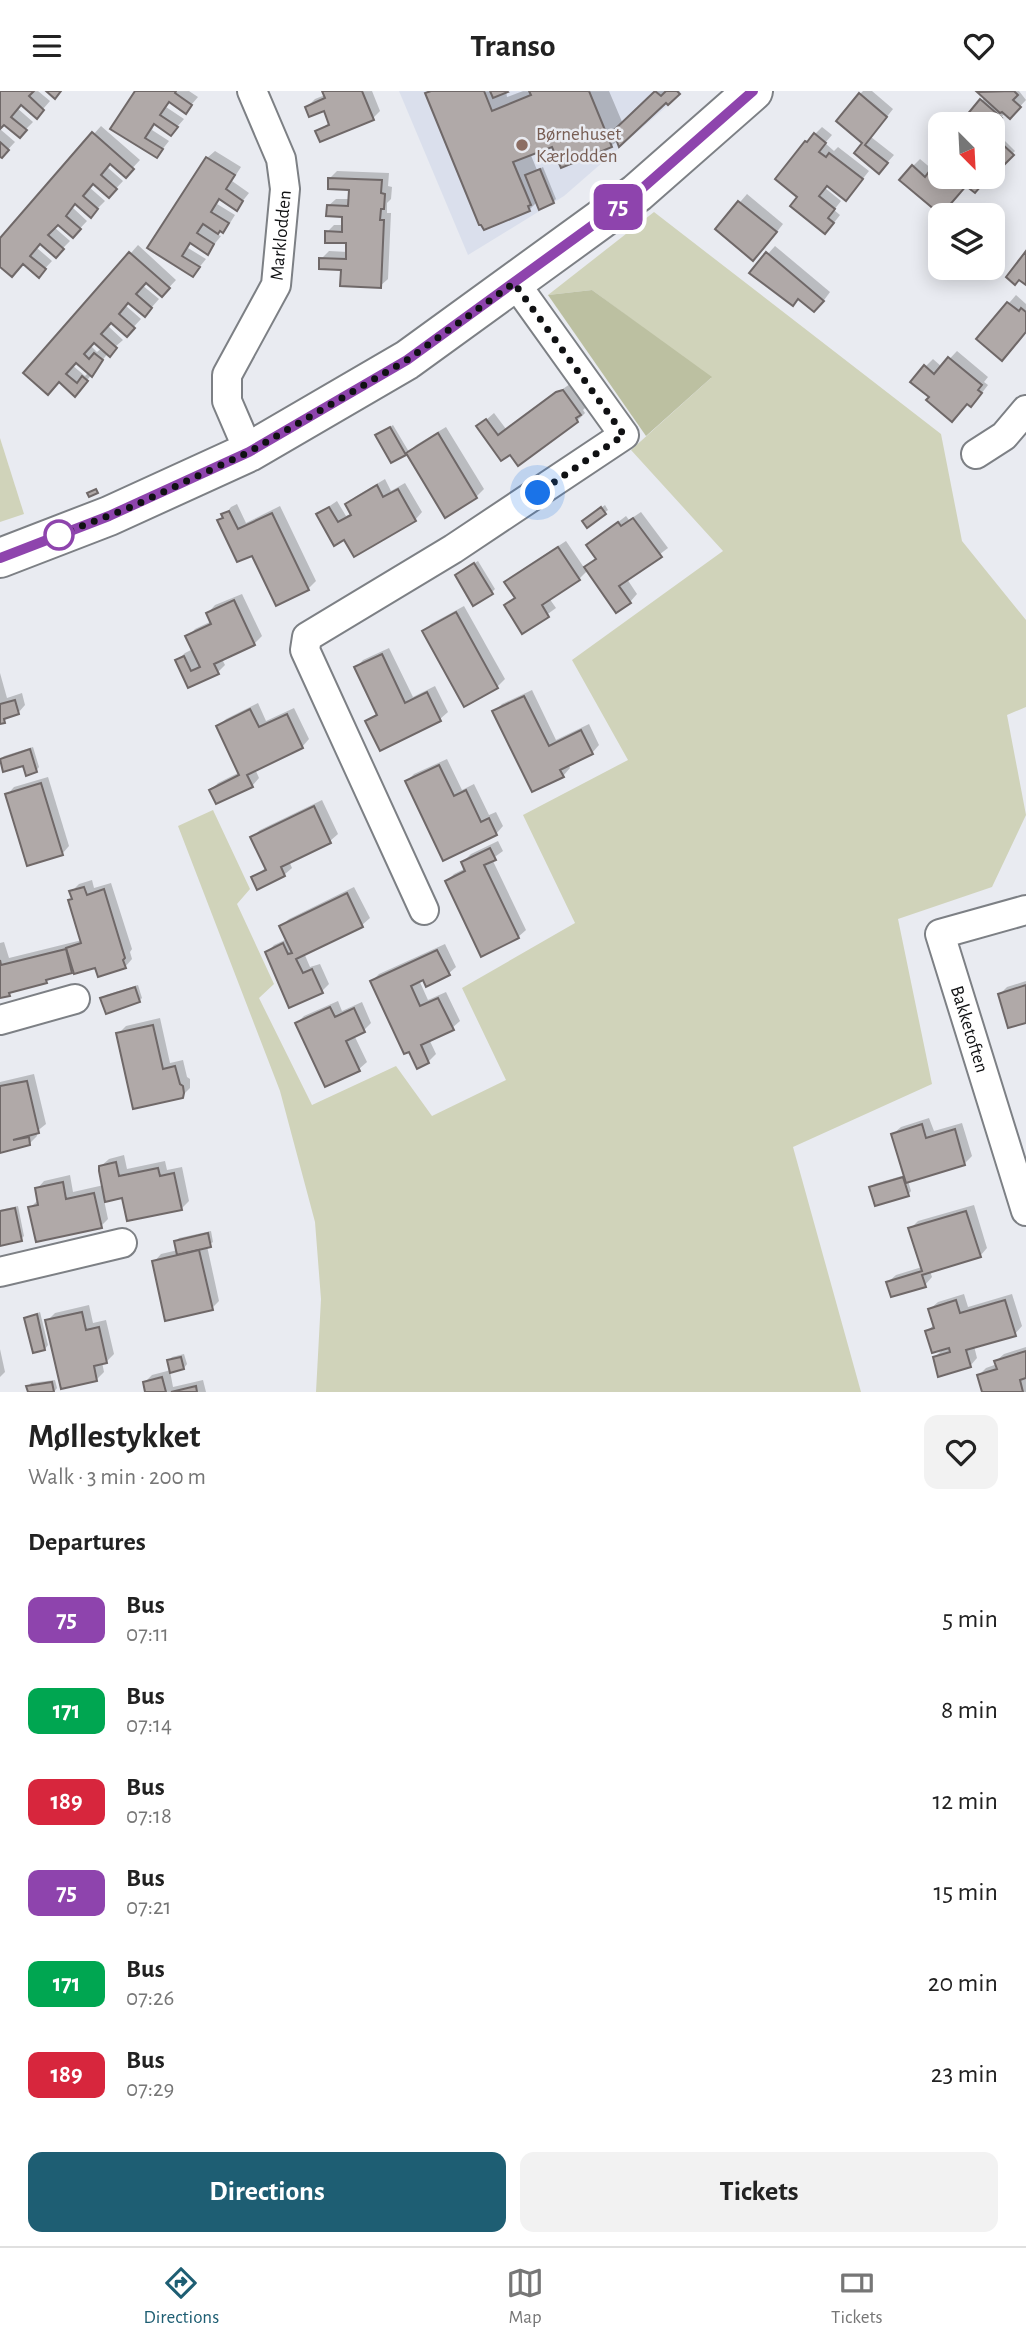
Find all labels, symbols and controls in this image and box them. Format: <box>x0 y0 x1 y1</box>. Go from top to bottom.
icon: menu <box>28 27 66 65</box>
icon: heart <box>960 27 998 65</box>
text: Transo <box>470 30 556 62</box>
north arrow <box>928 112 1004 189</box>
map controls <box>928 112 1005 280</box>
place label: Børnehuset Kærlodden <box>536 125 621 166</box>
marker: Børnehuset Kærlodden <box>514 137 530 153</box>
line badge: 75 <box>586 184 650 230</box>
street label: Marklodden <box>267 189 294 281</box>
text: 75 <box>608 195 628 219</box>
button: layers <box>928 203 1005 280</box>
your location <box>520 475 555 510</box>
unlabelled marker <box>44 520 74 550</box>
street label: Bakketoften <box>947 984 992 1075</box>
button: heart <box>924 1415 998 1489</box>
text: Møllestykket <box>28 1421 200 1454</box>
text: Walk · 3 min · 200 m <box>28 1466 206 1489</box>
text: Departures <box>28 1529 146 1555</box>
text: Bus <box>126 1592 165 1618</box>
text: 5 min <box>942 1606 998 1632</box>
text: 75 <box>56 1608 77 1632</box>
text: 07:11 <box>126 1623 169 1646</box>
text: Bus <box>126 1683 165 1709</box>
text: 8 min <box>941 1697 998 1723</box>
text: 171 <box>53 1699 80 1723</box>
text: 07:14 <box>126 1714 172 1737</box>
text: Bus <box>126 1774 165 1800</box>
text: 12 min <box>932 1788 998 1814</box>
text: 189 <box>50 1790 83 1814</box>
text: 07:18 <box>126 1805 172 1828</box>
text: Bus <box>126 1865 165 1891</box>
text: 15 min <box>933 1879 998 1905</box>
text: 75 <box>56 1881 77 1905</box>
text: 07:21 <box>126 1896 171 1919</box>
text: Bus <box>126 1956 165 1982</box>
text: 20 min <box>928 1970 998 1996</box>
text: 171 <box>53 1972 80 1996</box>
text: 07:26 <box>126 1987 174 2010</box>
text: Bus <box>126 2047 165 2073</box>
text: 23 min <box>931 2061 998 2087</box>
text: 189 <box>50 2063 83 2087</box>
text: 07:29 <box>126 2078 174 2101</box>
button: Directions <box>28 2152 506 2232</box>
button: Tickets <box>520 2152 998 2232</box>
tab: Directions <box>143 2264 219 2329</box>
tab: Map <box>506 2264 544 2329</box>
tab: Tickets <box>831 2264 883 2329</box>

